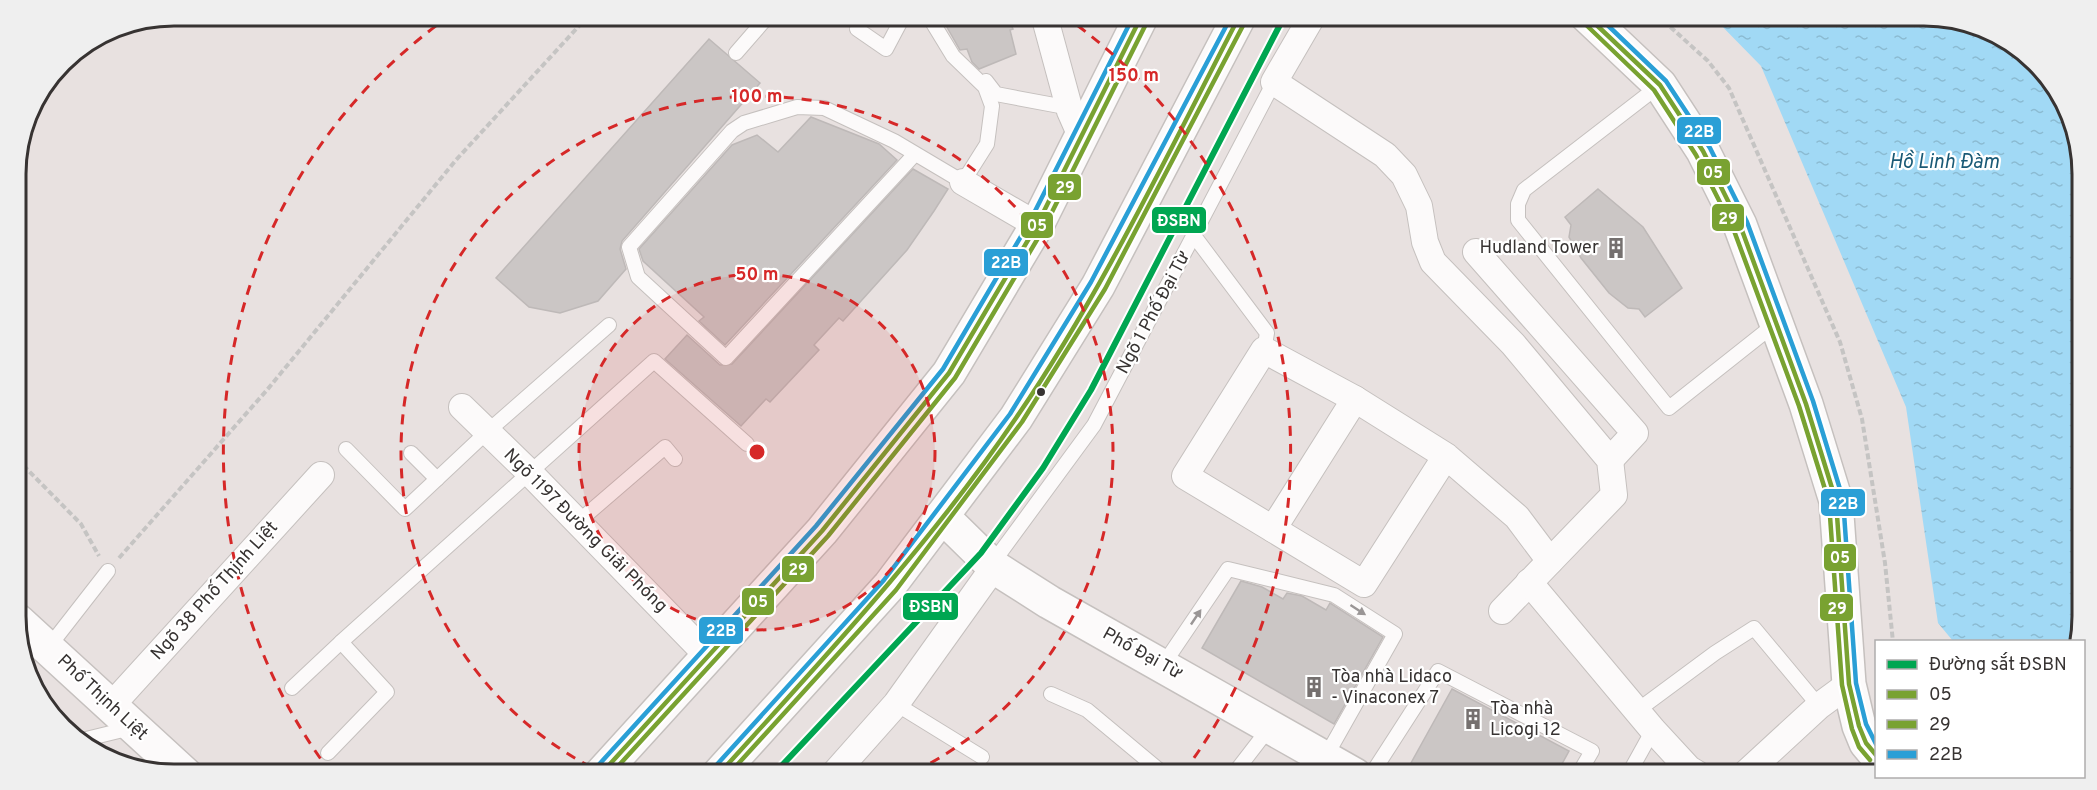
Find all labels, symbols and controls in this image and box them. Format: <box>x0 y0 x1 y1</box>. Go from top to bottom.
text: 150 m <box>1109 65 1159 88</box>
text: 100 m <box>731 86 783 109</box>
line badge: 22B <box>1676 116 1722 145</box>
text: 22B <box>1684 123 1714 143</box>
water label: Hồ Linh Đàm <box>1889 149 2000 176</box>
line badge: 05 <box>1696 158 1731 186</box>
text: 05 <box>1703 164 1723 184</box>
line badge: 29 <box>1047 173 1082 201</box>
text: 29 <box>1055 179 1075 199</box>
line badge: 29 <box>1711 203 1745 232</box>
line badge: ĐSBN <box>1151 206 1207 234</box>
text: 29 <box>1718 210 1738 230</box>
line badge: 05 <box>1020 211 1054 239</box>
text: ĐSBN <box>1157 212 1201 232</box>
text: 05 <box>1027 217 1047 237</box>
building icon: Hudland Tower <box>1604 236 1628 260</box>
place label: Hudland Tower <box>1479 237 1599 260</box>
street label: Ngõ 1 Phố Đại Từ <box>1111 247 1196 378</box>
line badge: 22B <box>983 248 1029 277</box>
text: 22B <box>991 254 1021 274</box>
text: 50 m <box>735 264 779 287</box>
unlabelled marker <box>1035 386 1047 398</box>
centre of rings <box>747 442 767 462</box>
street label: Ngõ 1197 Đường Giải Phóng <box>498 444 672 618</box>
line badge: 22B <box>1820 488 1866 517</box>
text: 22B <box>1828 495 1858 515</box>
street label: Ngõ 38 Phố Thįnh Liệt <box>146 516 284 665</box>
line badge: 05 <box>1823 543 1857 572</box>
text: 05 <box>1830 549 1850 569</box>
line badge: 29 <box>781 555 815 583</box>
text: 29 <box>788 561 808 581</box>
line badge: 05 <box>741 587 775 616</box>
line badge: ĐSBN <box>902 592 959 621</box>
text: 05 <box>748 593 768 613</box>
line badge: 29 <box>1819 593 1854 622</box>
text: ĐSBN <box>909 598 953 618</box>
text: 29 <box>1827 600 1847 620</box>
one-way arrow <box>1350 604 1366 615</box>
one-way arrow <box>1190 609 1202 625</box>
line badge: 22B <box>698 616 744 645</box>
text: 22B <box>706 622 736 642</box>
street label: Phố Đại Từ <box>1098 622 1187 686</box>
legend <box>1875 640 2085 778</box>
street label: Phố Thịnh Liệt <box>52 649 153 746</box>
text: Đường sắt ĐSBN <box>1929 652 2067 677</box>
place label: Tòa nhà Lidaco - Vinaconex 7 <box>1331 666 1452 710</box>
building icon: Tòa nhà Lidaco - Vinaconex 7 <box>1302 675 1326 699</box>
text: 05 <box>1929 684 1952 707</box>
place label: Tòa nhà Licogi 12 <box>1490 698 1561 742</box>
building icon: Tòa nhà Licogi 12 <box>1461 707 1485 731</box>
text: 29 <box>1929 714 1951 737</box>
text: 22B <box>1929 744 1963 767</box>

